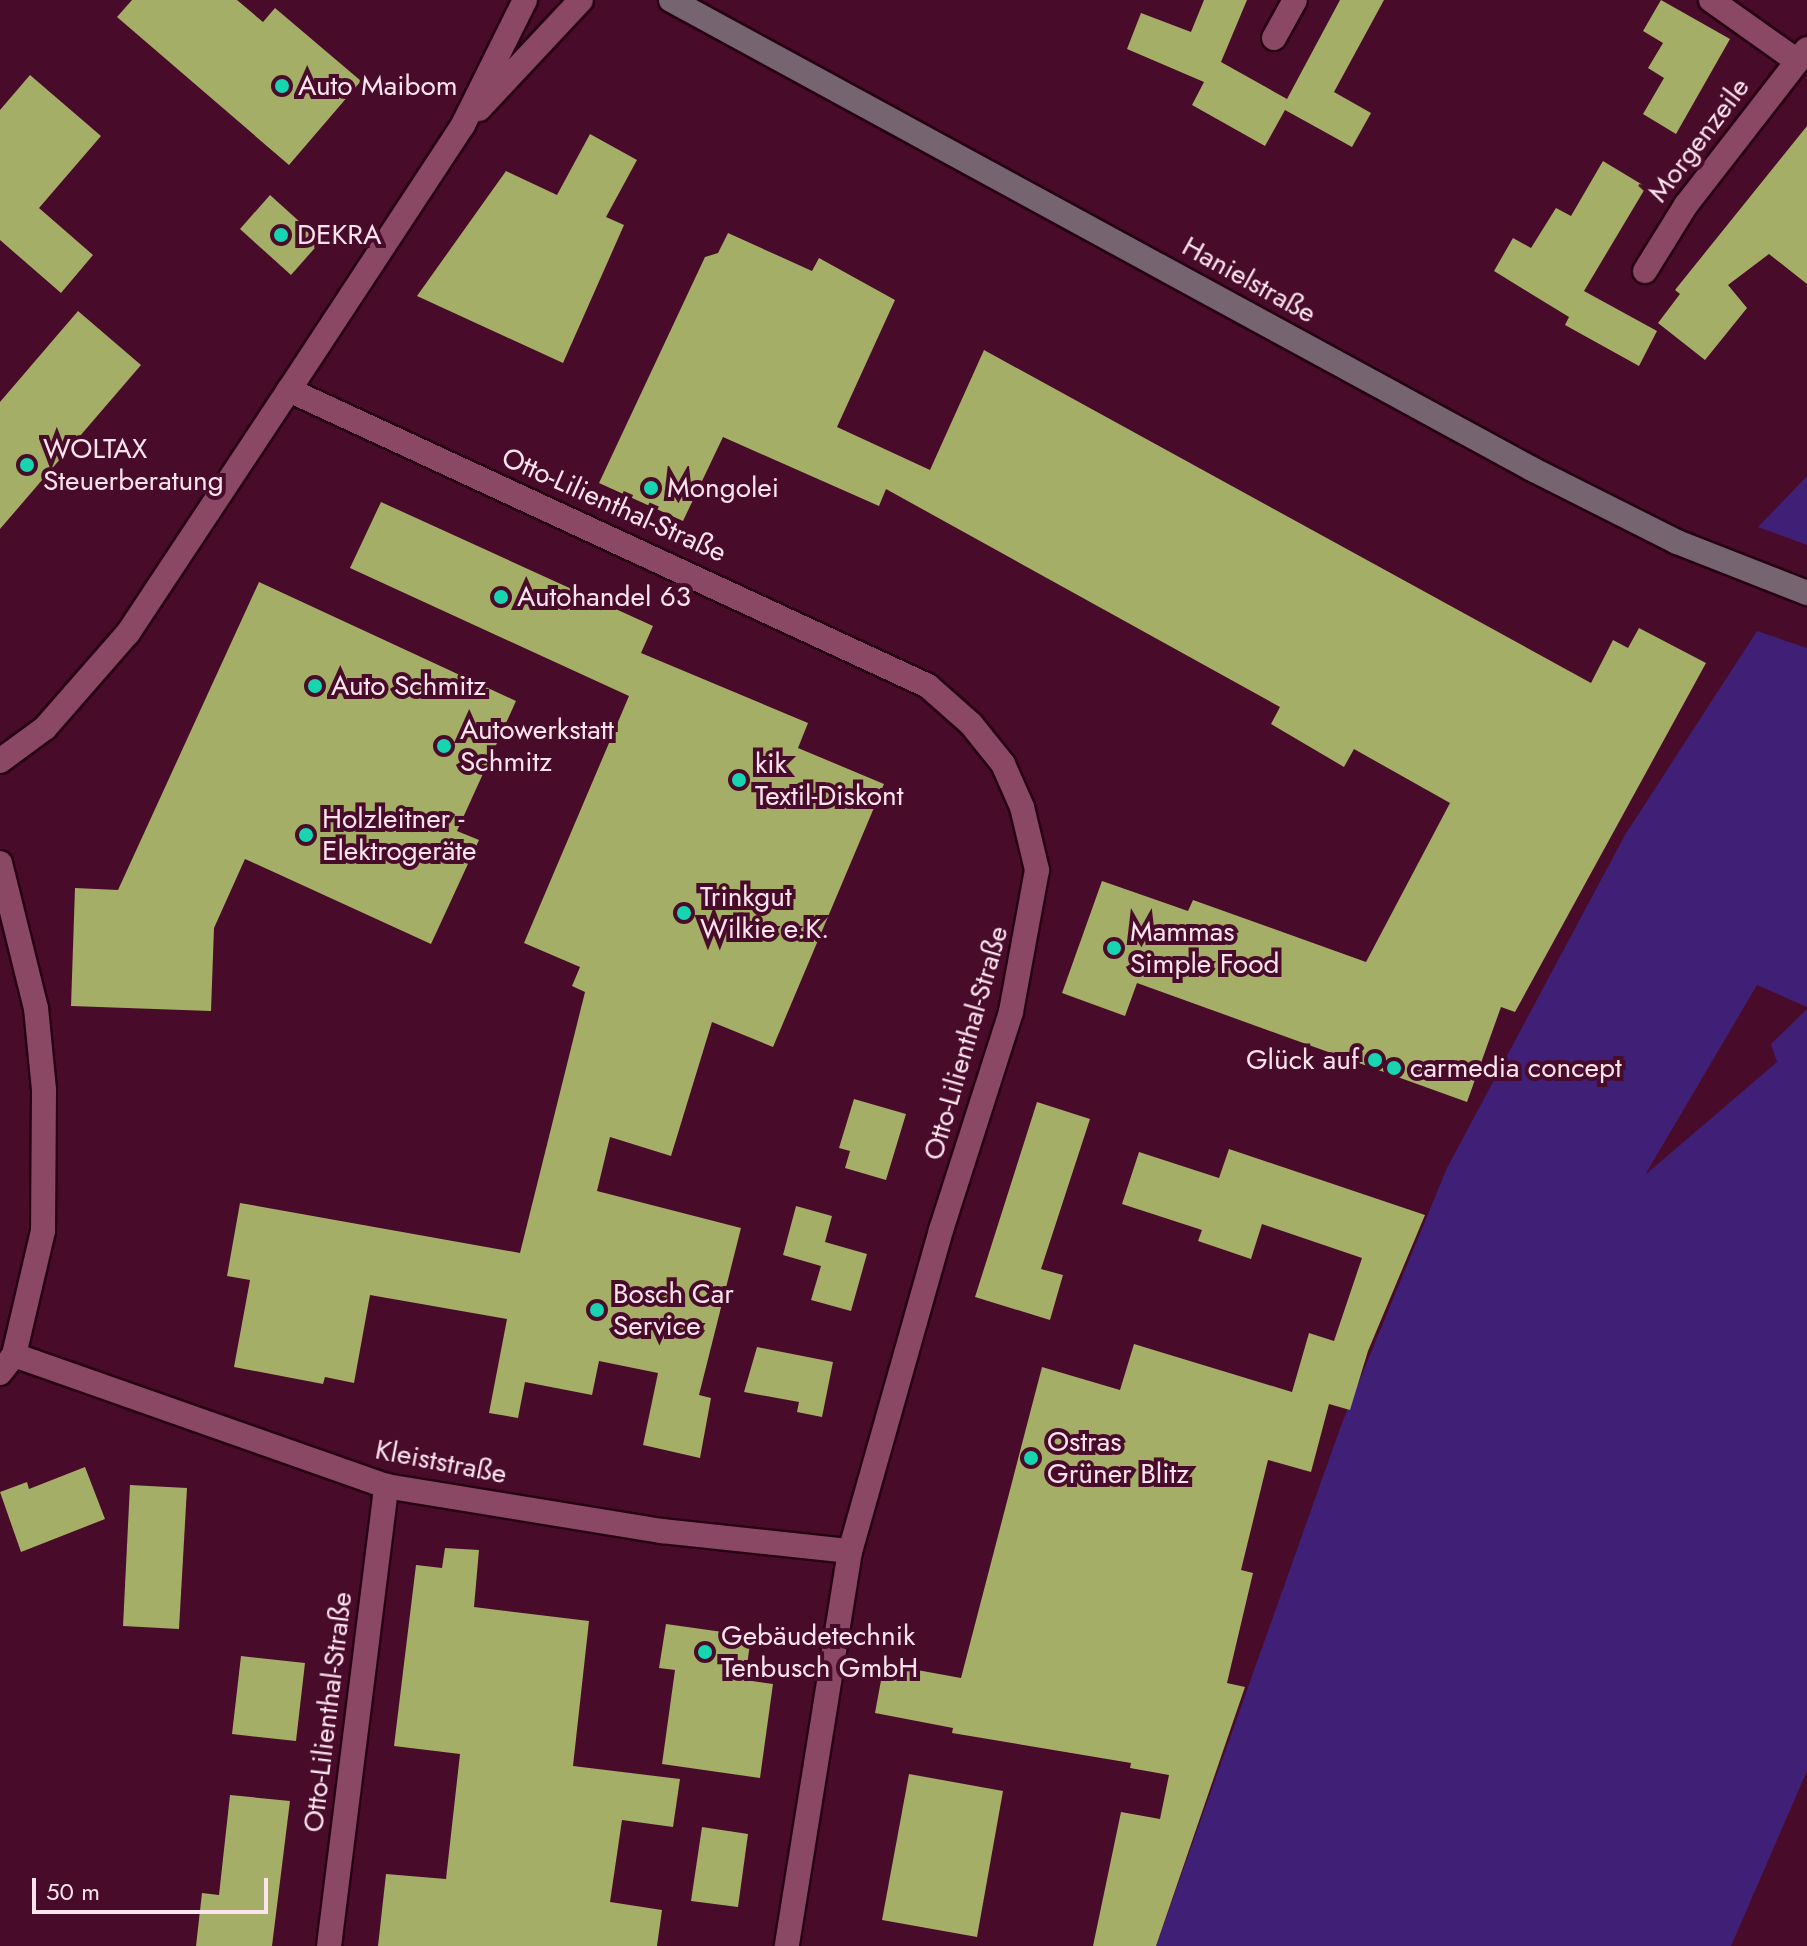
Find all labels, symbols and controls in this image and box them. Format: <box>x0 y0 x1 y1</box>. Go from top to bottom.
place label: Auto Maibom <box>298 69 458 103</box>
street label: Morgenzeile <box>1641 71 1757 209</box>
marker: Auto Maibom <box>273 77 291 95</box>
place label: DEKRA <box>297 218 381 252</box>
marker: DEKRA <box>272 226 290 244</box>
street label: Hanielstraße <box>1176 230 1322 330</box>
place label: WOLTAX Steuerberatung <box>43 432 224 498</box>
street label: Otto-Lilienthal-Straße <box>497 440 731 570</box>
marker: WOLTAX Steuerberatung <box>18 456 36 474</box>
place label: Mongolei <box>667 471 779 505</box>
marker: Mongolei <box>642 479 660 497</box>
place label: Autohandel 63 <box>517 580 691 614</box>
marker: Autohandel 63 <box>492 588 510 606</box>
place label: Auto Schmitz <box>331 669 486 703</box>
marker: Auto Schmitz <box>306 677 324 695</box>
place label: Autowerkstatt Schmitz <box>460 713 614 779</box>
marker: Autowerkstatt Schmitz <box>435 737 453 755</box>
place label: kik Textil-Diskont <box>755 747 904 813</box>
marker: kik Textil-Diskont <box>730 771 748 789</box>
place label: Holzleitner - Elektrogeräte <box>322 802 476 868</box>
marker: Holzleitner - Elektrogeräte <box>297 826 315 844</box>
place label: Trinkgut Wilkie e.K. <box>700 880 829 946</box>
marker: Trinkgut Wilkie e.K. <box>675 904 693 922</box>
place label: Mammas Simple Food <box>1130 915 1279 981</box>
street label: Otto-Lilienthal-Straße <box>916 922 1016 1164</box>
marker: Mammas Simple Food <box>1105 939 1123 957</box>
place label: Glück auf <box>1246 1043 1359 1077</box>
marker: Glück auf <box>1366 1051 1384 1069</box>
place label: carmedia concept <box>1410 1051 1622 1085</box>
marker: carmedia concept <box>1385 1059 1403 1077</box>
place label: Bosch Car Service <box>613 1277 734 1343</box>
marker: Bosch Car Service <box>588 1301 606 1319</box>
place label: Ostras Grüner Blitz <box>1047 1425 1189 1491</box>
street label: Kleiststraße <box>372 1433 510 1491</box>
marker: Ostras Grüner Blitz <box>1022 1449 1040 1467</box>
street label: Otto-Lilienthal-Straße <box>297 1590 359 1834</box>
place label: Gebäudetechnik Tenbusch GmbH <box>721 1619 918 1685</box>
marker: Gebäudetechnik Tenbusch GmbH <box>696 1643 714 1661</box>
scale bar <box>36 1862 272 1912</box>
text: 50 m <box>46 1874 100 1909</box>

